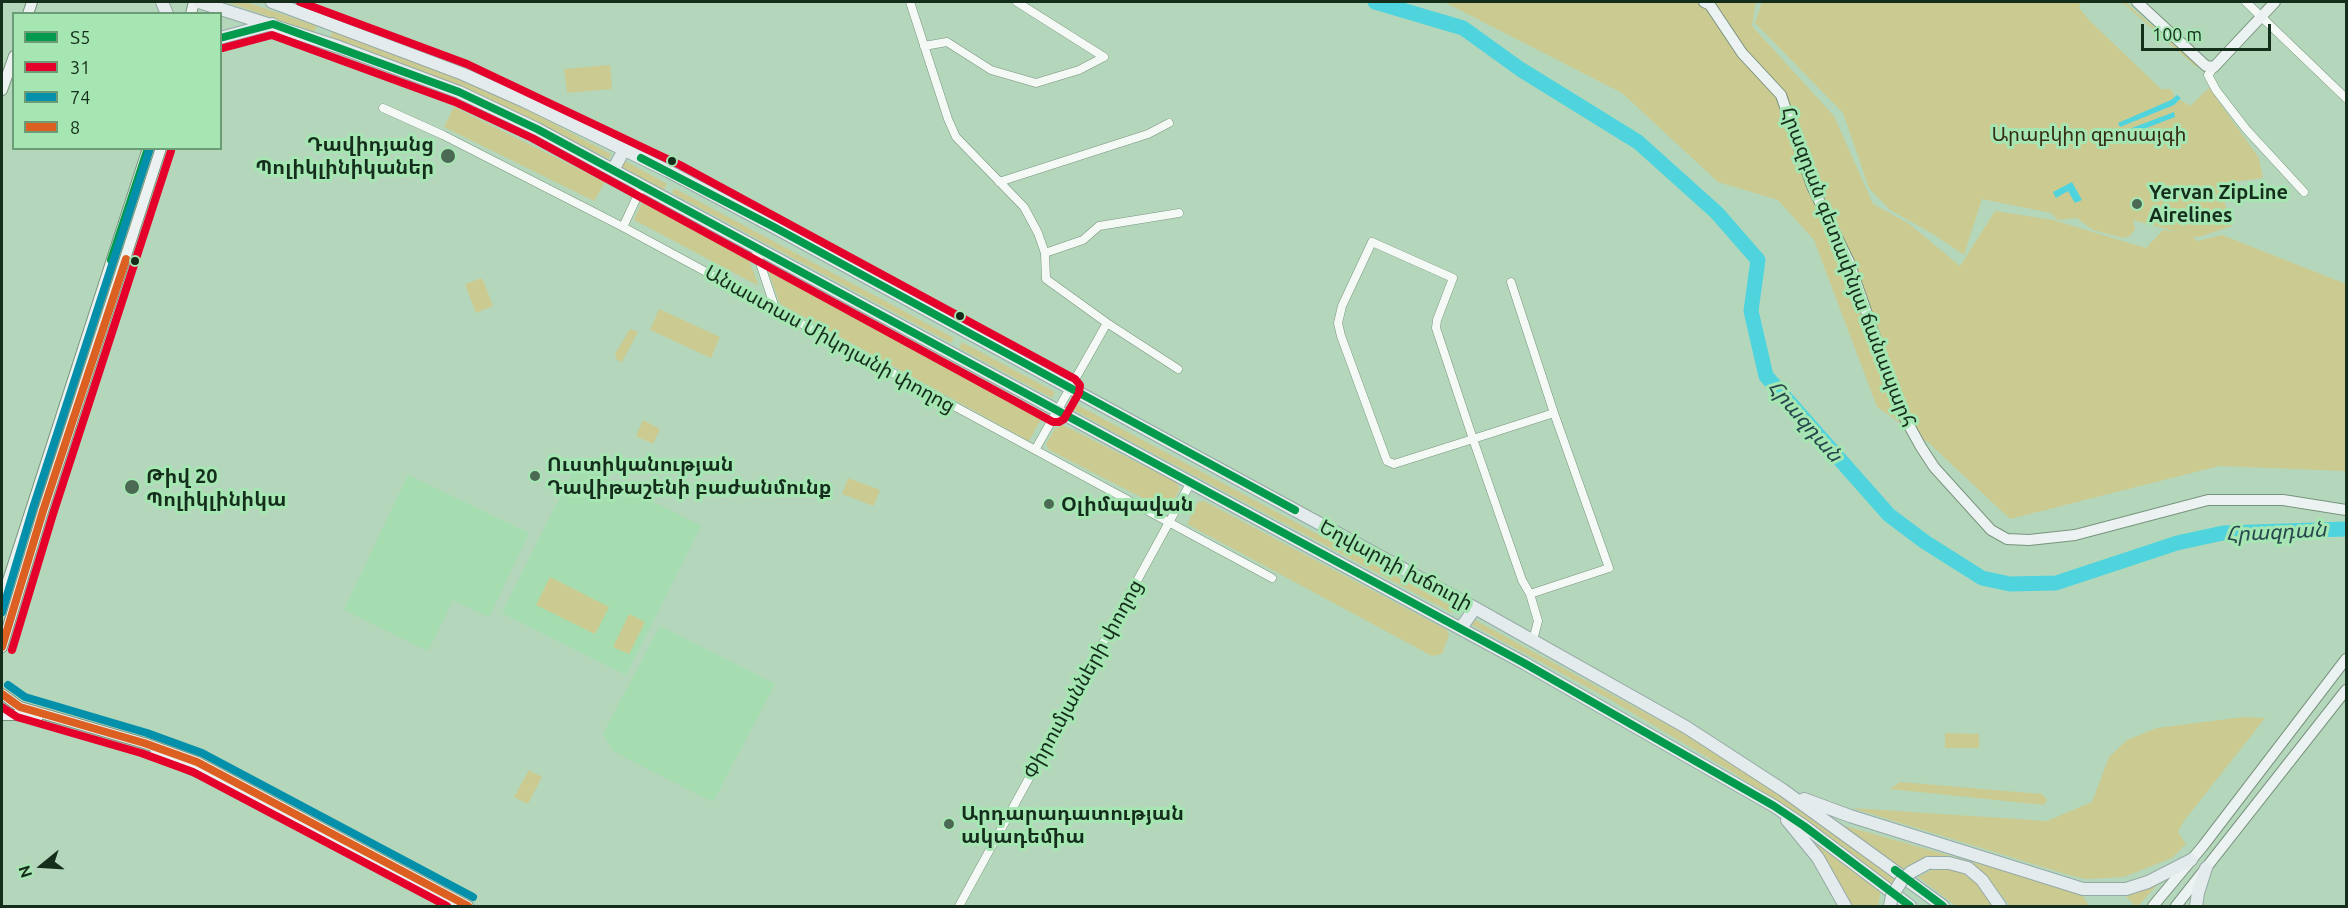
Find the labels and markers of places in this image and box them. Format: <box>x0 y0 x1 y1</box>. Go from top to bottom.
place label: Դավիդյանց Պոլիկլինիկաներ <box>255 132 434 179</box>
marker: Դավիդյանց Պոլիկլինիկաներ <box>439 147 457 165</box>
unlabelled marker <box>666 155 678 167</box>
place label: Yervan ZipLine Airelines <box>2149 180 2288 227</box>
marker: Yervan ZipLine Airelines <box>2130 197 2144 211</box>
unlabelled marker <box>129 255 141 267</box>
unlabelled marker <box>954 310 966 322</box>
place label: Ուստիկանության Դավիթաշենի բաժանմունք <box>547 452 832 499</box>
place label: Թիվ 20 Պոլիկլինիկա <box>146 464 286 511</box>
marker: Ուստիկանության Դավիթաշենի բաժանմունք <box>528 469 542 483</box>
marker: Թիվ 20 Պոլիկլինիկա <box>123 478 141 496</box>
place label: Օլիմպավան <box>1061 492 1193 516</box>
marker: Օլիմպավան <box>1042 497 1056 511</box>
place label: Արդարադատության ակադեմիա <box>961 801 1184 848</box>
marker: Արդարադատության ակադեմիա <box>942 817 956 831</box>

